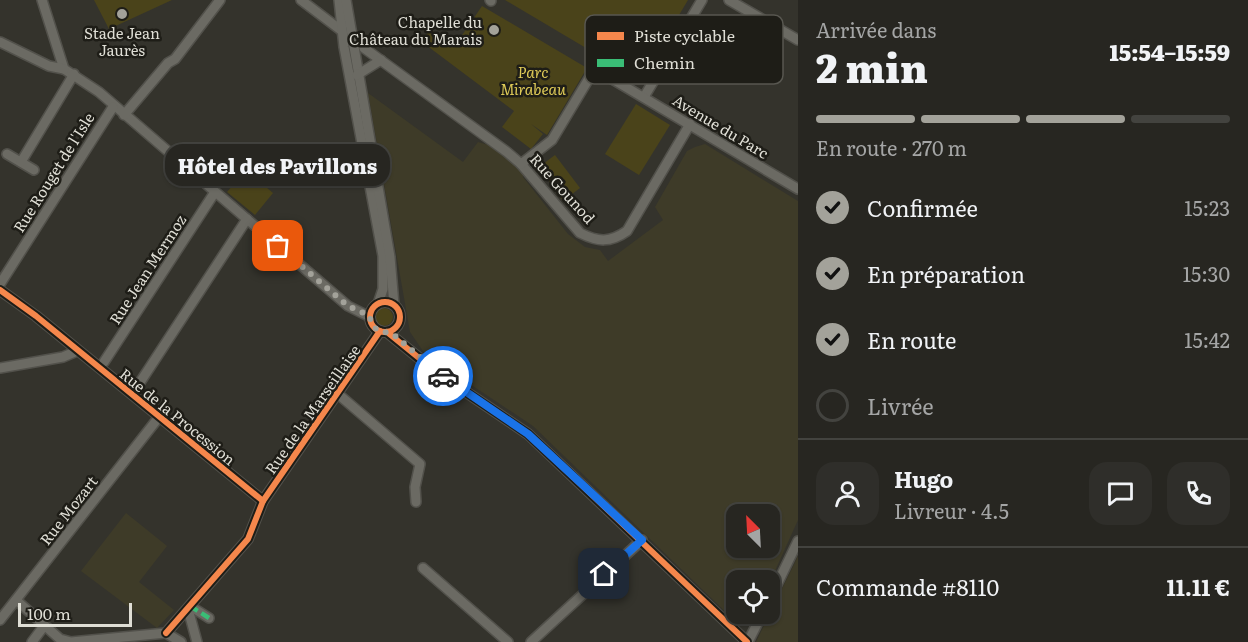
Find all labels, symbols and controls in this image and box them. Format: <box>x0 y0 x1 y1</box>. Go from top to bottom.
marker: Stade Jean Jaurès <box>115 7 129 21</box>
place label: Chapelle du Château du Marais <box>349 10 482 50</box>
text: Arrivée dans <box>816 14 936 44</box>
legend <box>585 15 783 84</box>
place label: Stade Jean Jaurès <box>84 21 160 61</box>
marker: Chapelle du Château du Marais <box>487 23 501 37</box>
text: Piste cyclable <box>634 23 735 47</box>
text: 15:54–15:59 <box>1110 35 1230 68</box>
text: 2 min <box>816 37 928 95</box>
text: Chemin <box>634 50 696 74</box>
park label: Parc Mirabeau <box>500 60 566 100</box>
street label: Avenue du Parc <box>669 88 774 164</box>
street label: Rue Rouget de l'Isle <box>7 107 99 237</box>
text: En route · 270 m <box>816 132 967 162</box>
callout: Hôtel des Pavillons <box>166 144 391 186</box>
street label: Rue Gounod <box>525 148 601 228</box>
text: Hôtel des Pavillons <box>178 150 377 180</box>
icon: check <box>816 191 849 224</box>
text: Confirmée <box>867 191 978 224</box>
text: 15:23 <box>1184 192 1230 222</box>
street label: Rue Jean Mermoz <box>103 210 191 328</box>
pin <box>252 220 303 271</box>
icon: bag <box>261 229 294 262</box>
icon: check <box>816 257 849 290</box>
text: En préparation <box>867 257 1025 290</box>
text: 15:30 <box>1183 258 1230 288</box>
icon: check <box>816 323 849 356</box>
text: En route <box>867 323 956 356</box>
text: 15:42 <box>1184 324 1230 354</box>
street label: Rue de la Marseillaise <box>259 339 366 478</box>
courier <box>413 346 473 406</box>
icon: car <box>427 360 460 393</box>
street label: Rue de la Procession <box>115 362 241 470</box>
text: Livrée <box>867 389 934 422</box>
button: person <box>816 462 879 525</box>
text: Hugo <box>894 462 953 495</box>
button: chat <box>1089 462 1152 525</box>
button: phone <box>1167 462 1230 525</box>
street label: Rue Mozart <box>34 470 102 550</box>
text: Livreur · 4.5 <box>894 495 1009 525</box>
north arrow <box>726 504 780 558</box>
map controls <box>726 504 780 624</box>
pin <box>578 548 629 599</box>
icon: home <box>587 557 620 590</box>
button: locate <box>726 570 780 624</box>
text: Commande #8110 <box>816 570 999 603</box>
text: 11.11 € <box>1167 570 1230 603</box>
scale bar <box>18 600 132 628</box>
text: 100 m <box>27 601 71 625</box>

